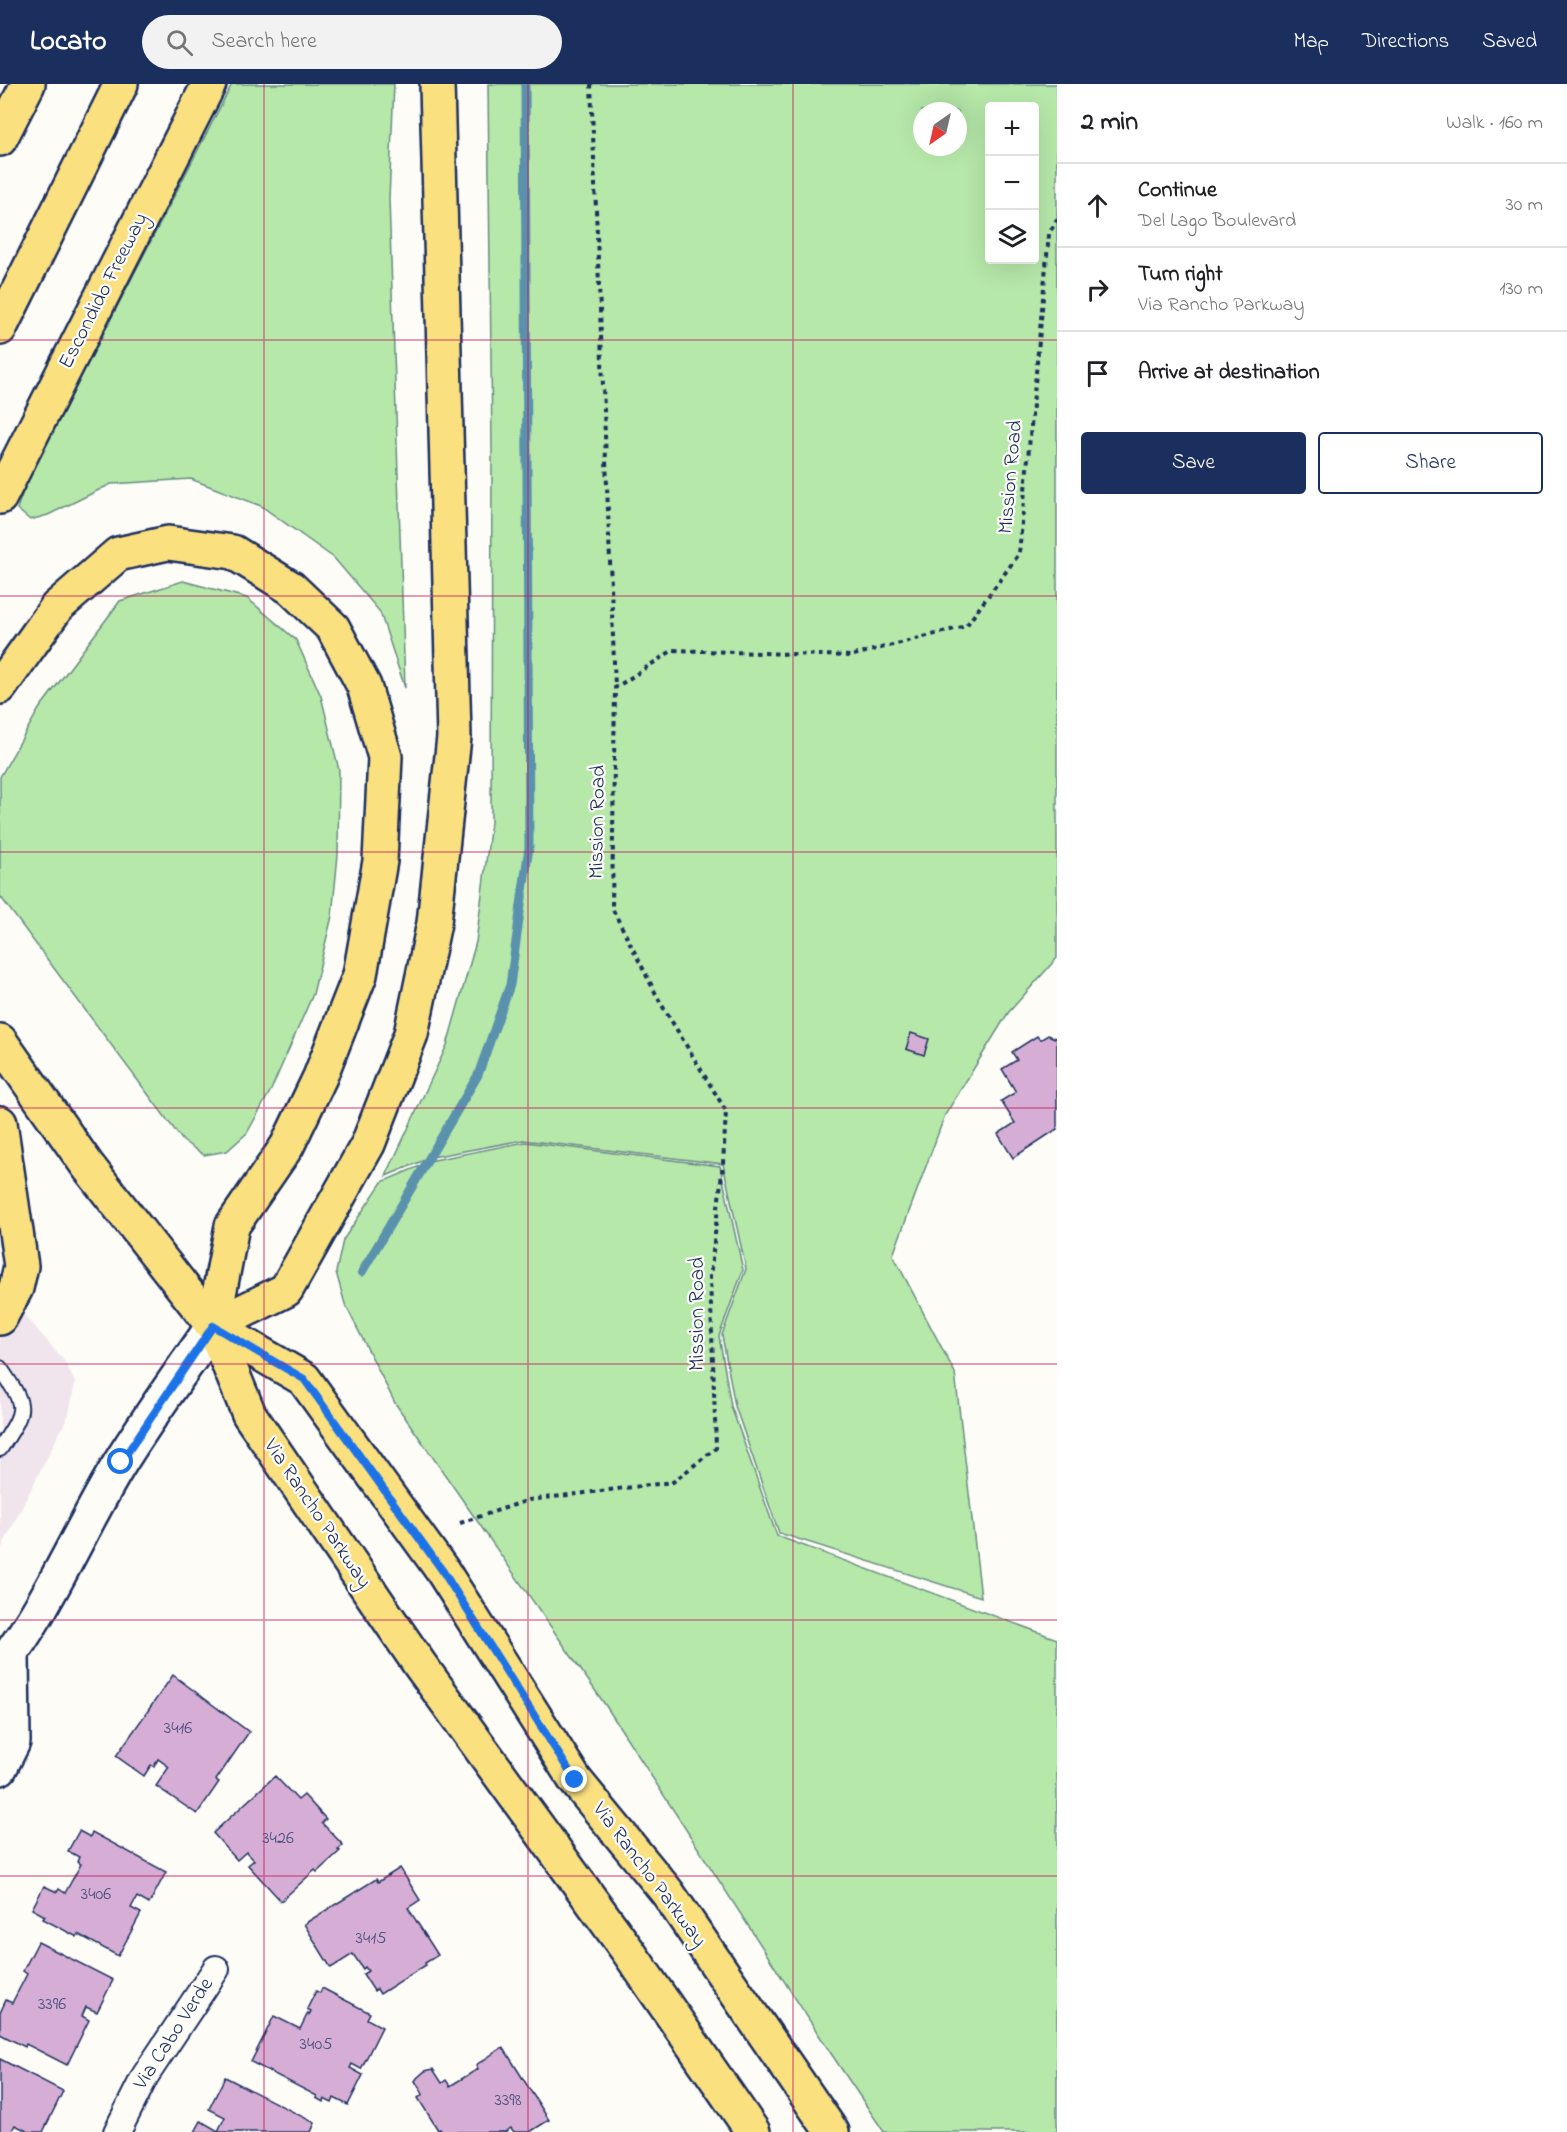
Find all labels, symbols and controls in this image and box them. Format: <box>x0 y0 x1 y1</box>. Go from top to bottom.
search box <box>142 15 562 69</box>
text: Locato <box>30 22 106 63</box>
icon: search <box>163 26 196 59</box>
text: Search here <box>211 26 317 58</box>
text: Map <box>1293 27 1329 57</box>
text: Directions <box>1362 27 1449 57</box>
text: Saved <box>1482 27 1537 57</box>
north arrow <box>913 102 967 156</box>
map controls <box>985 102 1039 264</box>
button: + <box>985 102 1039 156</box>
text: 2 min <box>1081 104 1138 142</box>
text: Walk · 160 m <box>1446 109 1543 138</box>
button: − <box>985 156 1039 210</box>
text: Continue <box>1138 175 1217 207</box>
icon: ahead <box>1081 189 1114 222</box>
text: 30 m <box>1506 191 1543 220</box>
text: Del Lago Boulevard <box>1138 207 1296 236</box>
street label: Escondido Freeway <box>52 208 158 375</box>
button: layers <box>985 210 1039 264</box>
text: Turn right <box>1138 259 1223 291</box>
icon: right <box>1081 273 1114 306</box>
text: 130 m <box>1499 275 1543 304</box>
text: Via Rancho Parkway <box>1138 291 1304 320</box>
icon: arrive <box>1081 357 1114 390</box>
text: Arrive at destination <box>1138 357 1320 389</box>
street label: Mission Road <box>991 419 1031 535</box>
button: Save <box>1081 432 1306 494</box>
button: Share <box>1318 432 1543 494</box>
street label: Mission Road <box>582 765 614 879</box>
street label: Mission Road <box>683 1257 713 1371</box>
street label: Via Rancho Parkway <box>253 1432 378 1596</box>
route start <box>107 1448 133 1474</box>
house number: 3416 <box>164 1716 192 1742</box>
route end <box>561 1766 587 1792</box>
street label: Via Rancho Parkway <box>582 1795 714 1955</box>
house number: 3426 <box>262 1826 294 1852</box>
house number: 3406 <box>81 1882 111 1908</box>
house number: 3415 <box>356 1926 386 1952</box>
street label: Via Cabo Verde <box>126 1971 222 2097</box>
house number: 3396 <box>38 1992 66 2018</box>
house number: 3405 <box>300 2032 332 2058</box>
house number: 3398 <box>494 2088 522 2114</box>

